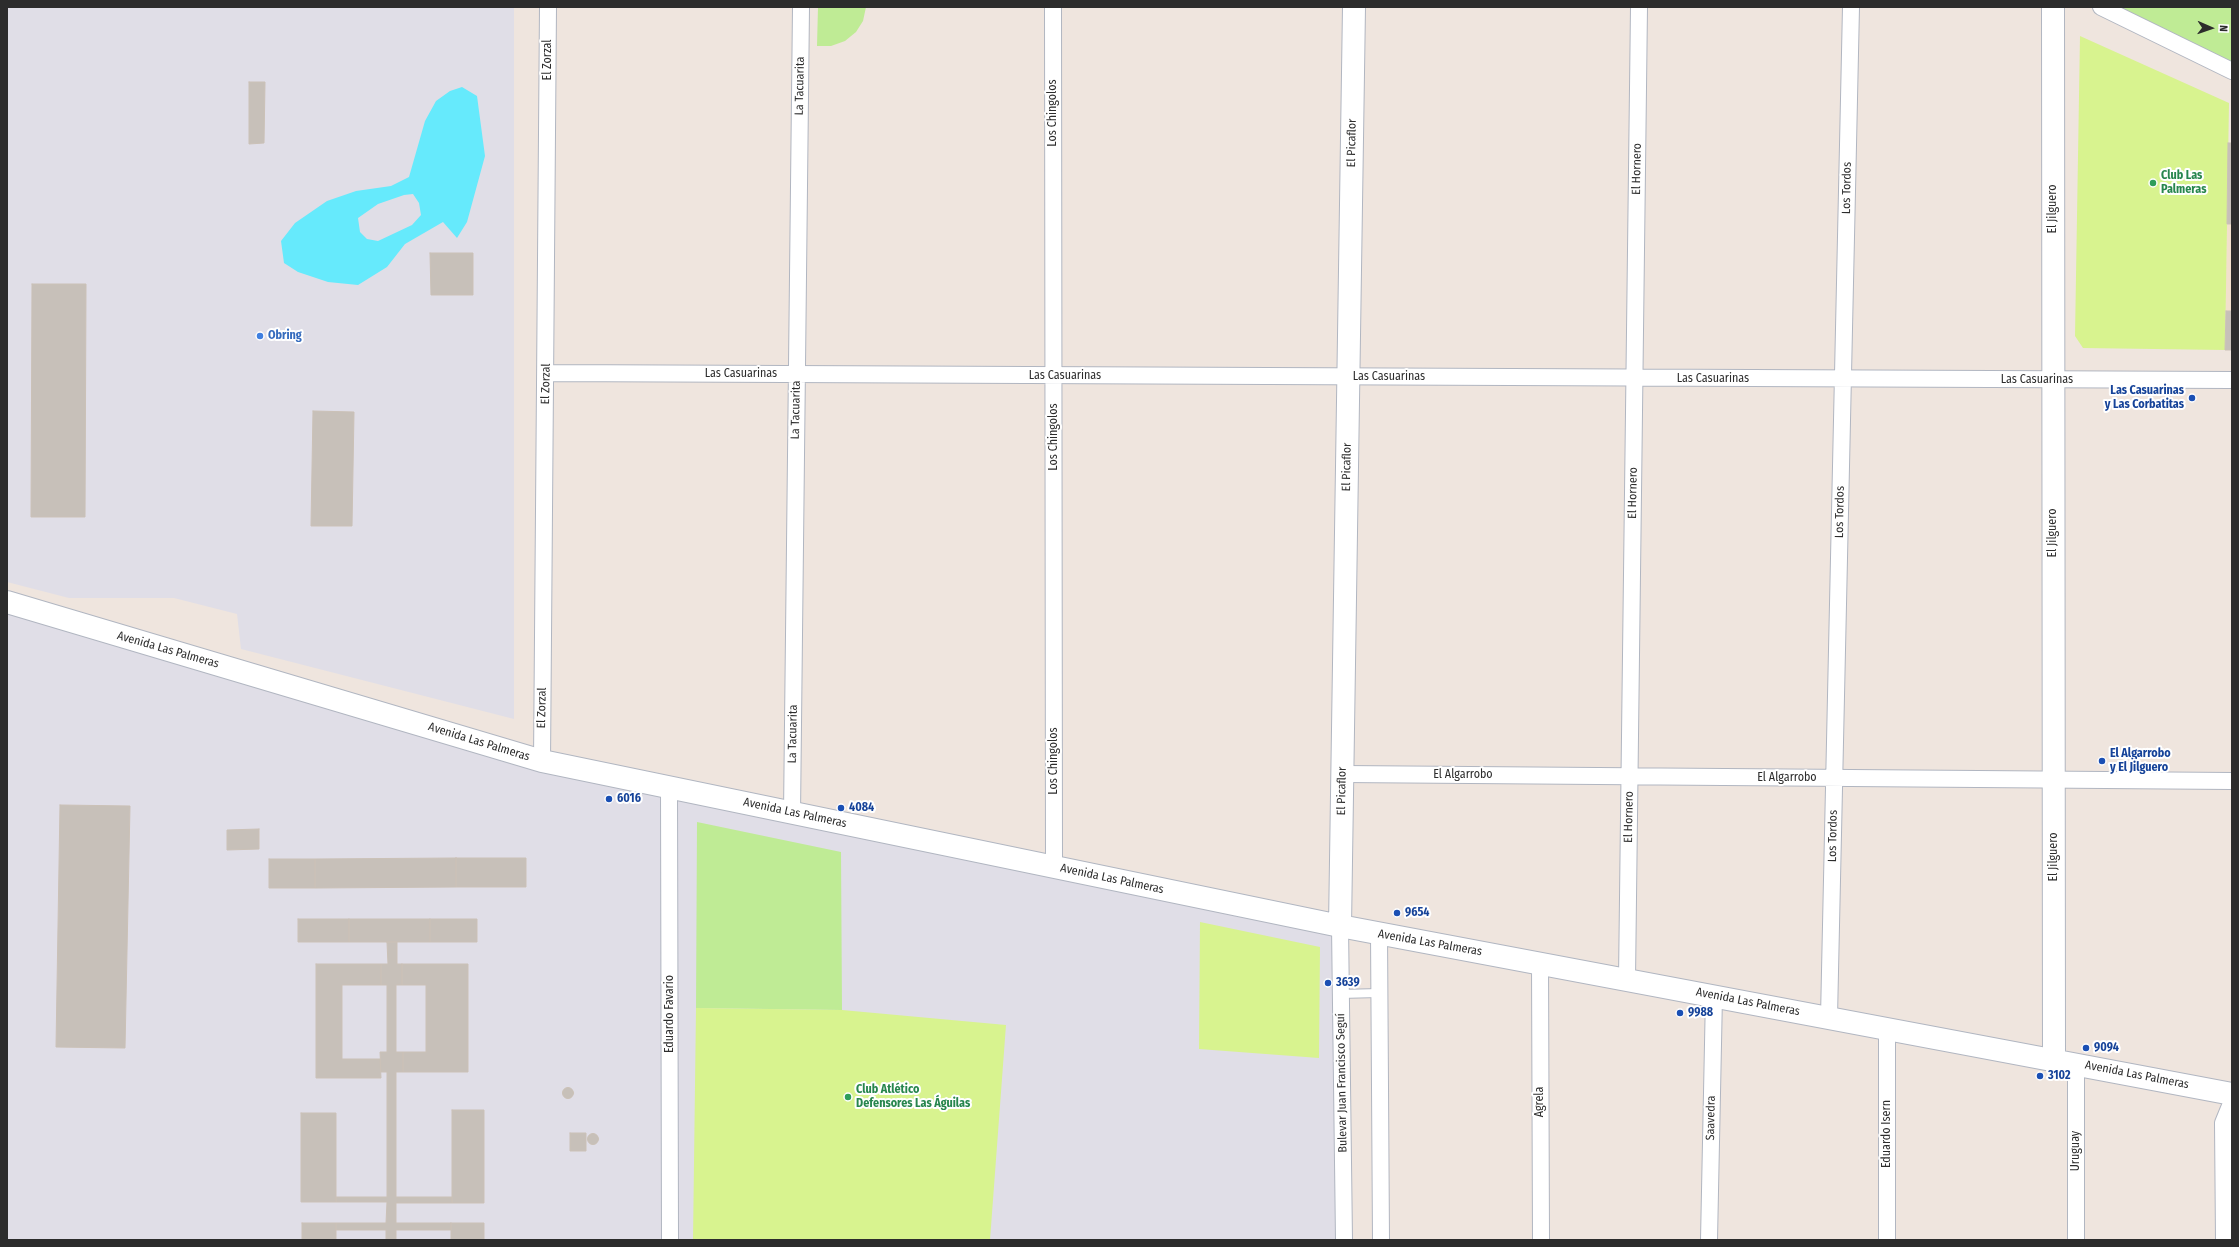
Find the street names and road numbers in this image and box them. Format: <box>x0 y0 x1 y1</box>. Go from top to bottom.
street label: El Zorzal <box>541 40 555 80</box>
street label: La Tacuarita <box>792 56 808 116</box>
street label: Los Chingolos <box>1046 79 1060 147</box>
street label: El Picaflor <box>1344 119 1360 167</box>
street label: El Hornero <box>1629 143 1645 195</box>
street label: Los Tordos <box>1839 162 1855 214</box>
street label: El Jilguero <box>2046 185 2060 233</box>
street label: El Zorzal <box>538 363 554 405</box>
street label: Las Casuarinas <box>705 367 777 381</box>
street label: Las Casuarinas <box>1029 369 1101 383</box>
street label: Las Casuarinas <box>1353 370 1425 384</box>
street label: Las Casuarinas <box>1677 372 1749 386</box>
street label: Las Casuarinas <box>2001 373 2073 387</box>
street label: La Tacuarita <box>788 380 804 440</box>
street label: Los Chingolos <box>1047 403 1061 471</box>
street label: El Picaflor <box>1339 443 1355 491</box>
street label: El Hornero <box>1625 467 1641 519</box>
street label: Los Tordos <box>1832 486 1848 538</box>
street label: El Jilguero <box>2046 509 2060 557</box>
street label: Avenida Las Palmeras <box>115 629 221 671</box>
street label: El Zorzal <box>534 687 550 729</box>
street label: La Tacuarita <box>785 704 801 764</box>
street label: Avenida Las Palmeras <box>426 720 532 764</box>
street label: Los Chingolos <box>1047 727 1061 795</box>
street label: El Picaflor <box>1334 767 1350 815</box>
street label: El Algarrobo <box>1433 768 1493 782</box>
street label: El Algarrobo <box>1757 771 1817 785</box>
street label: El Hornero <box>1621 791 1637 843</box>
street label: Avenida Las Palmeras <box>742 795 848 831</box>
street label: Los Tordos <box>1825 810 1841 862</box>
street label: El Jilguero <box>2047 833 2061 881</box>
street label: Avenida Las Palmeras <box>1059 861 1165 897</box>
street label: Avenida Las Palmeras <box>1377 927 1483 959</box>
street label: Eduardo Favario <box>663 975 677 1053</box>
street label: Avenida Las Palmeras <box>1695 985 1801 1019</box>
street label: Bulevar Juan Francisco Seguí <box>1334 1013 1350 1153</box>
street label: Avenida Las Palmeras <box>2084 1058 2190 1092</box>
street label: Agrela <box>1533 1087 1547 1117</box>
street label: Saavedra <box>1703 1095 1719 1141</box>
street label: Eduardo Isern <box>1880 1100 1894 1168</box>
street label: Uruguay <box>2069 1131 2083 1171</box>

